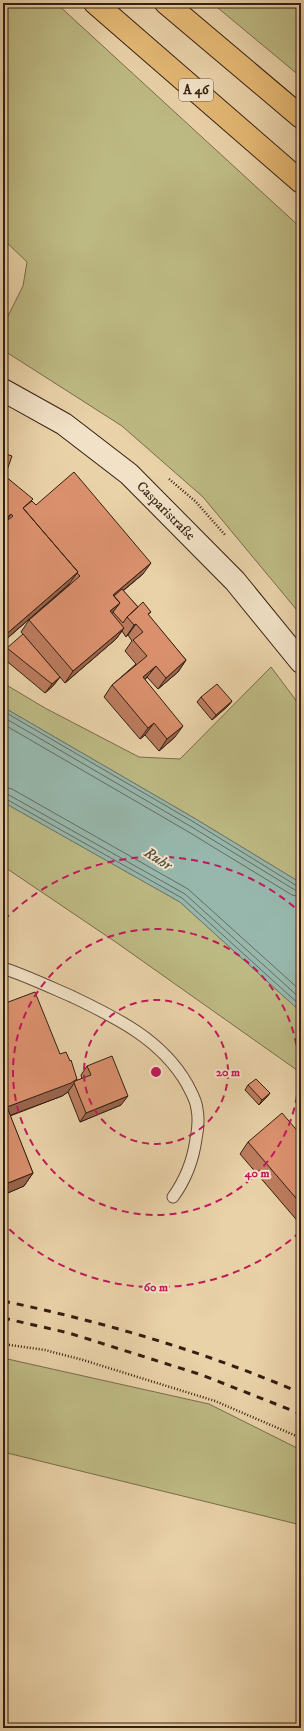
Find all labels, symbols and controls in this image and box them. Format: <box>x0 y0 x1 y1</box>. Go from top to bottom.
road number: A 46 <box>179 79 213 101</box>
street label: Casparistraße <box>132 478 199 545</box>
water label: Ruhr <box>140 843 177 876</box>
centre of rings <box>149 1065 163 1079</box>
text: 20 m <box>216 1065 240 1080</box>
text: 40 m <box>244 1166 269 1181</box>
text: 60 m <box>144 1280 168 1295</box>

